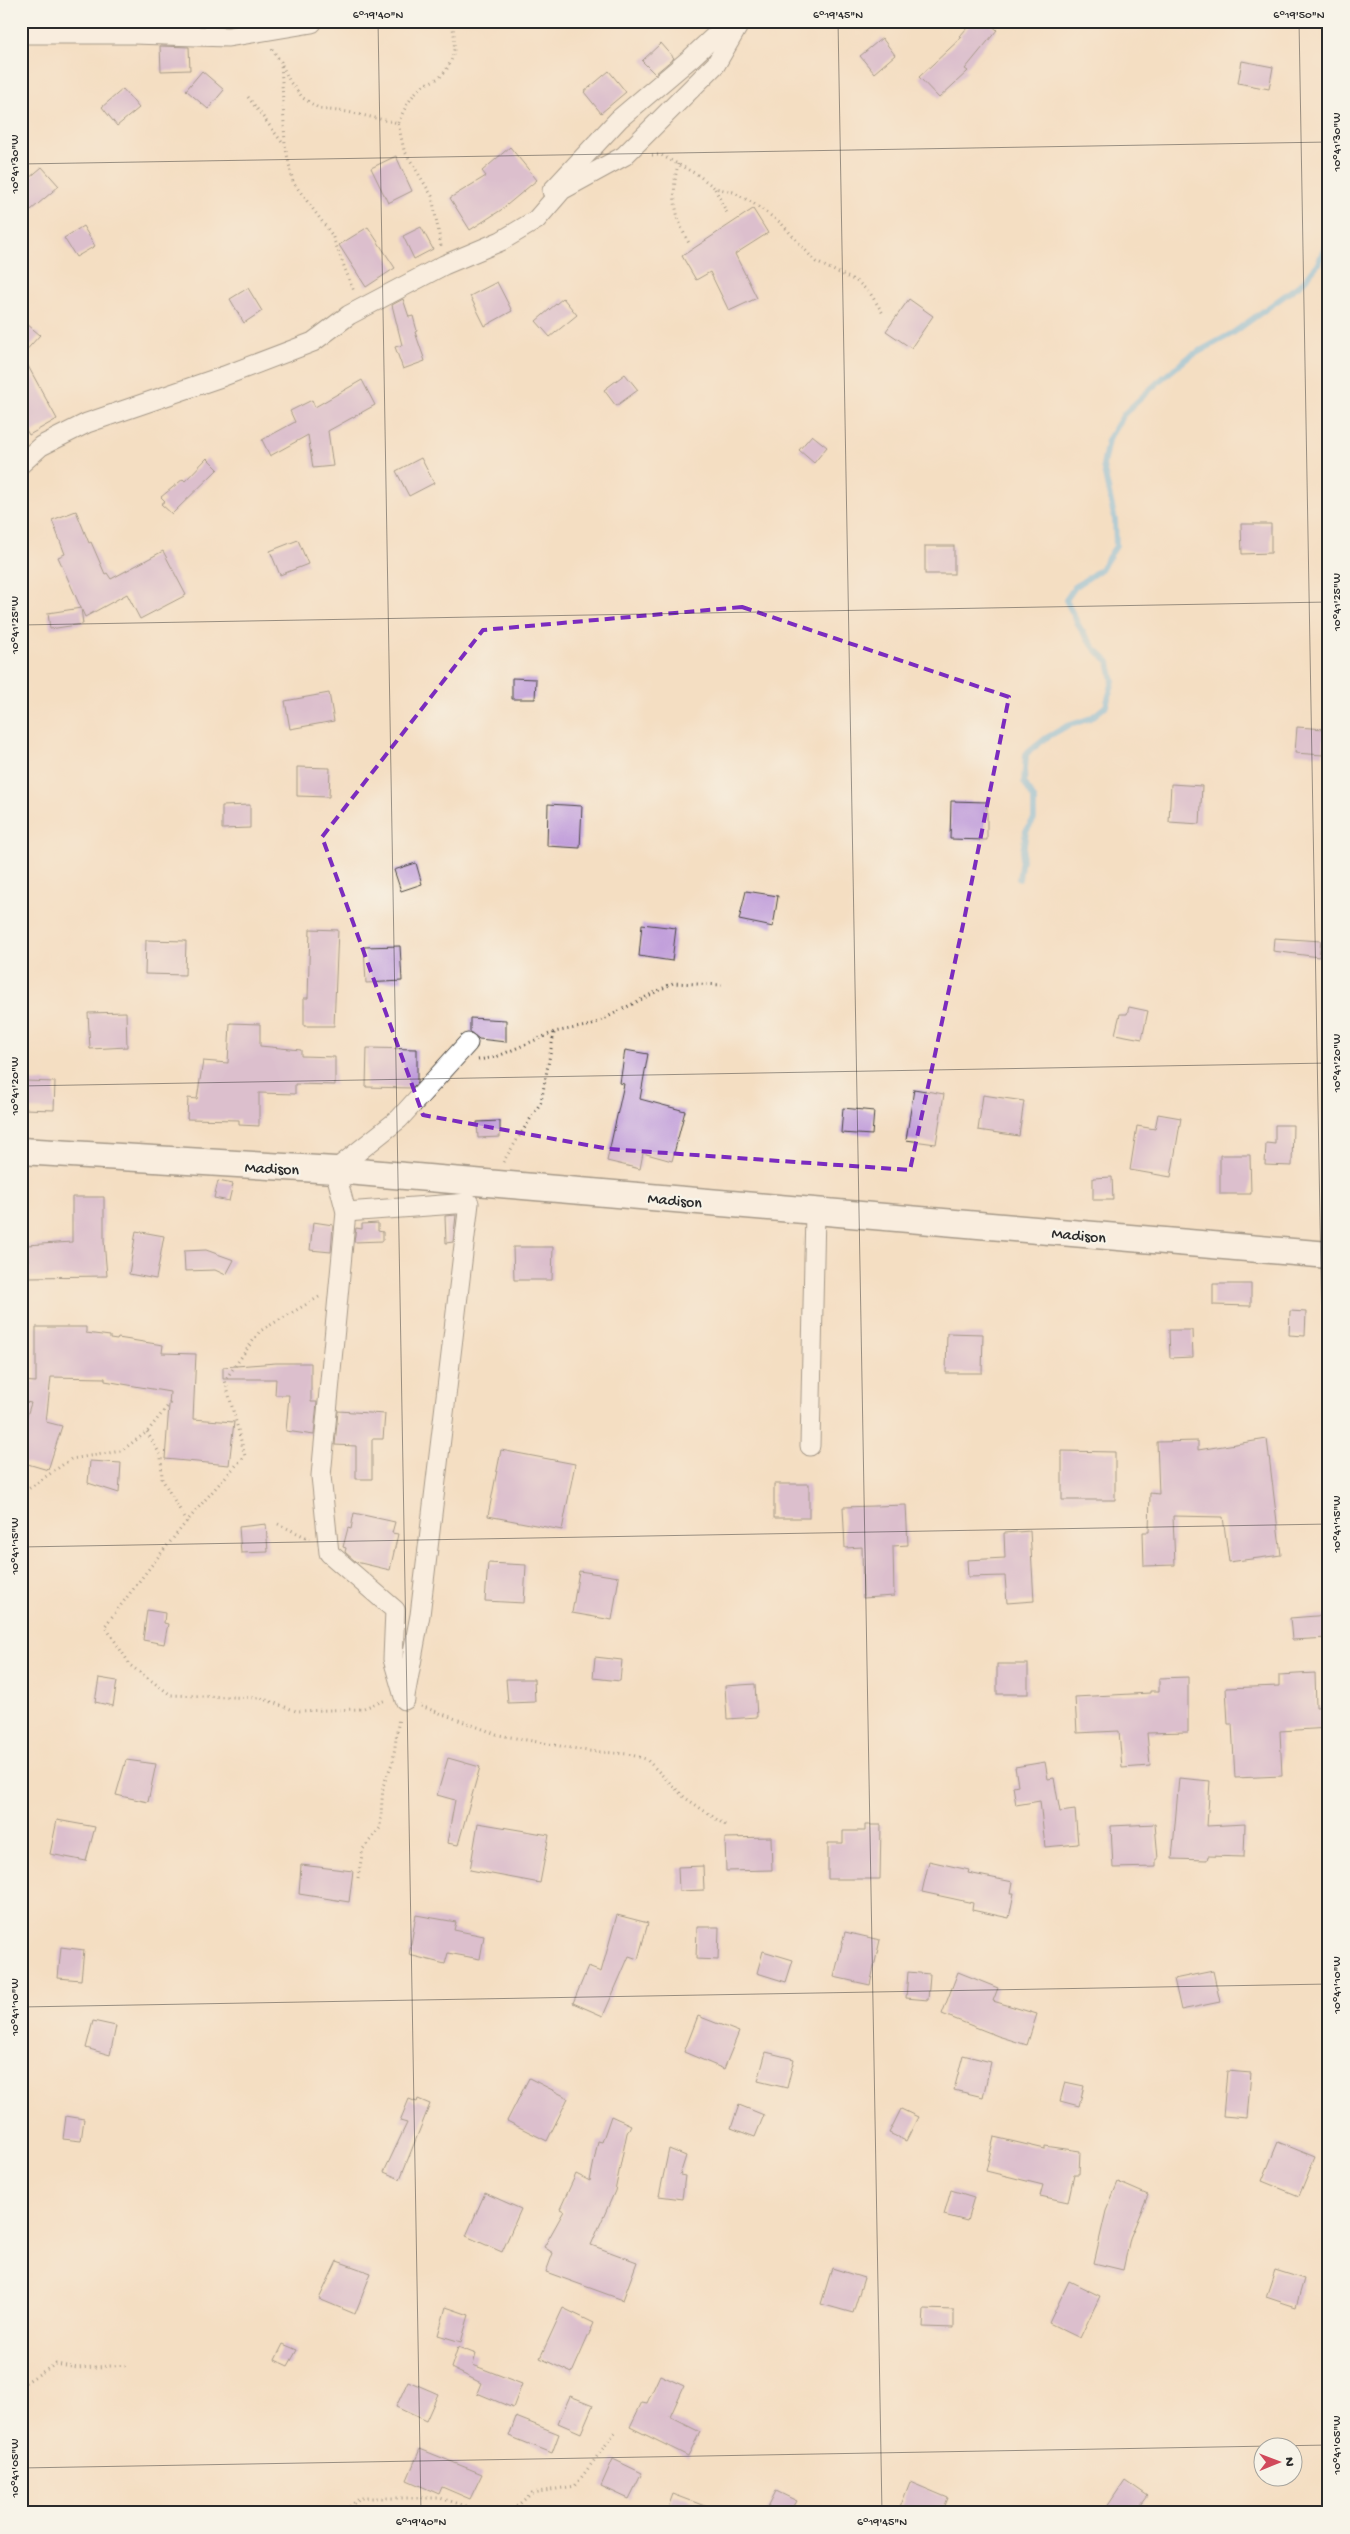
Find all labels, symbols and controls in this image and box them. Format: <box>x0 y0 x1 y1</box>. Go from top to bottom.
text: 6°19'40"N <box>353 9 404 23</box>
text: 6°19'45"N <box>813 9 863 23</box>
text: 6°19'50"N <box>1273 9 1325 23</box>
text: 10°41'30"W <box>1331 113 1345 172</box>
text: 10°41'30"W <box>9 135 23 194</box>
text: 10°41'25"W <box>1331 573 1345 632</box>
text: 10°41'25"W <box>9 596 23 655</box>
text: 10°41'20"W <box>1331 1034 1345 1093</box>
text: 10°41'20"W <box>9 1057 23 1116</box>
street label: Madison <box>244 1160 300 1181</box>
street label: Madison <box>647 1191 703 1214</box>
street label: Madison <box>1051 1226 1107 1249</box>
text: 10°41'15"W <box>1331 1496 1345 1553</box>
text: 10°41'15"W <box>9 1518 23 1575</box>
text: 10°41'10"W <box>1331 1956 1345 2015</box>
text: 10°41'10"W <box>9 1978 23 2037</box>
text: 10°41'05"W <box>1331 2416 1345 2475</box>
north arrow <box>1252 2436 1302 2486</box>
text: 10°41'05"W <box>9 2439 23 2498</box>
text: N <box>1280 2457 1297 2467</box>
text: 6°19'40"N <box>396 2516 447 2530</box>
text: 6°19'45"N <box>857 2516 907 2530</box>

